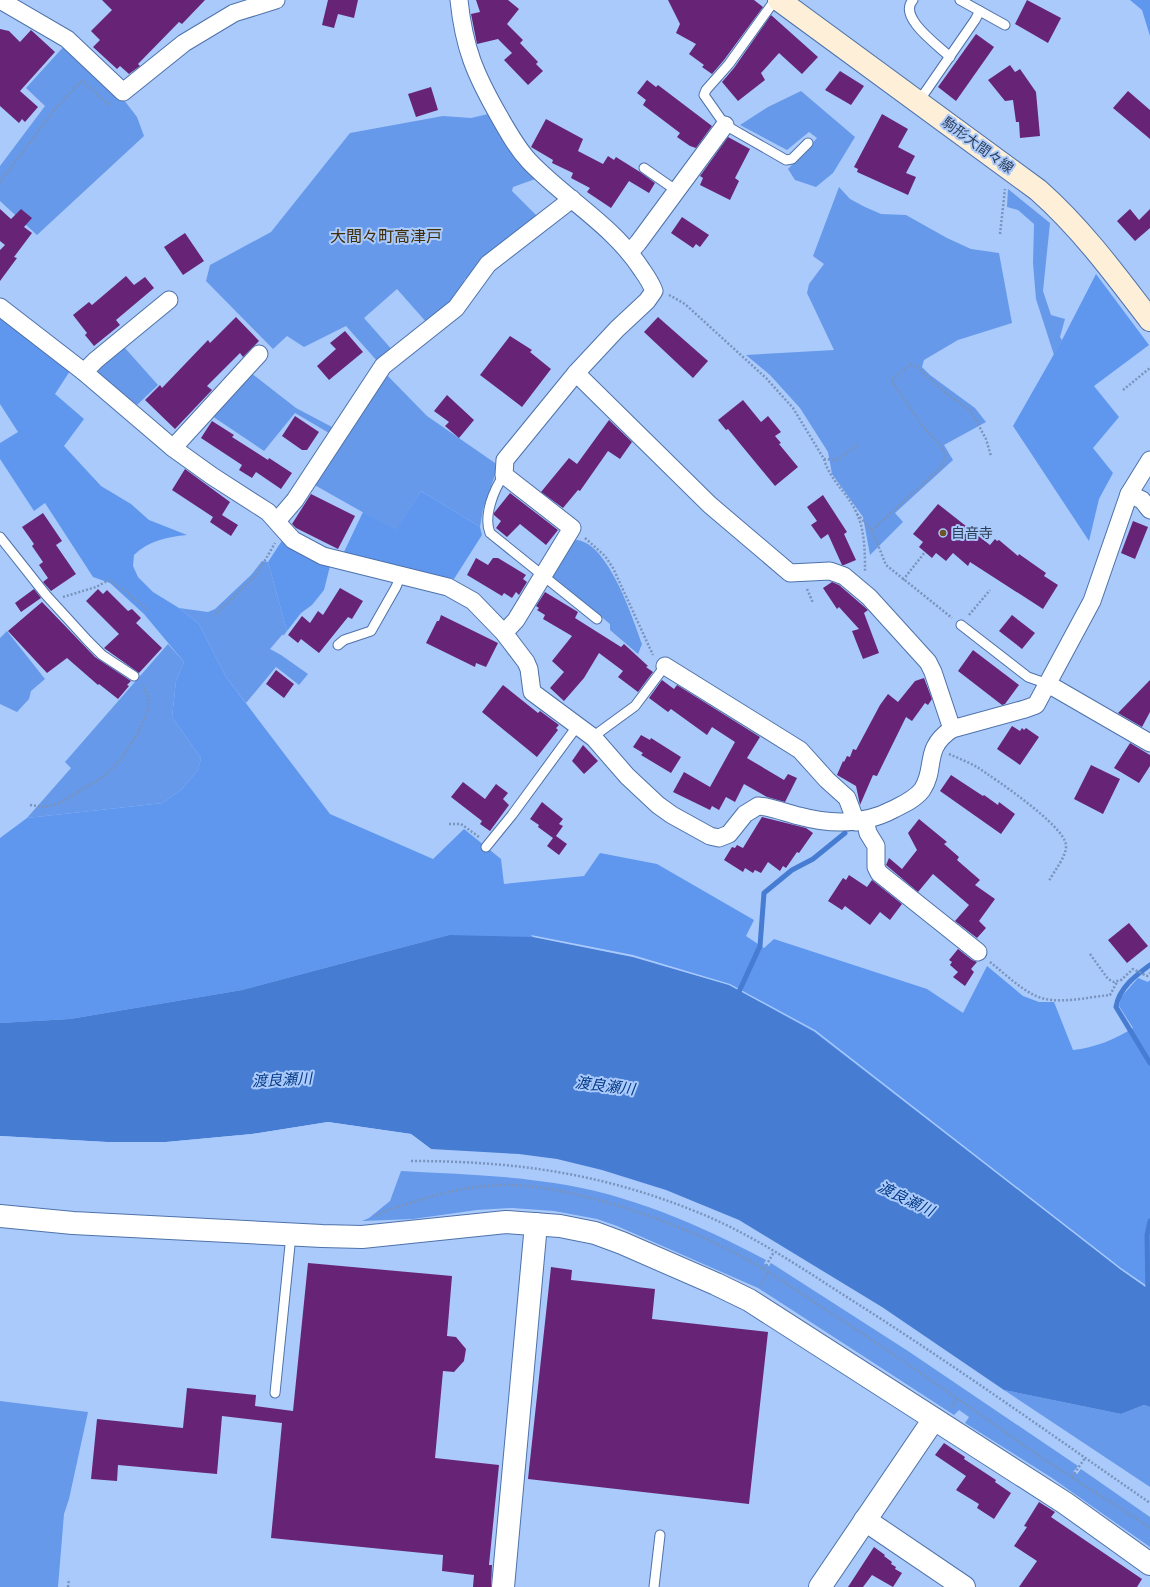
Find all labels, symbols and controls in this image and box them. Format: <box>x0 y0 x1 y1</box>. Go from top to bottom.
street label: 駒形大間々線 <box>939 112 1018 177</box>
district label: 大間々町高津戸 <box>330 225 442 247</box>
place label: 自音寺 <box>951 523 993 542</box>
marker: 自音寺 <box>938 528 948 538</box>
water label: 渡良瀬川 <box>251 1067 314 1091</box>
water label: 渡良瀬川 <box>574 1071 638 1099</box>
water label: 渡良瀬川 <box>875 1176 940 1221</box>

